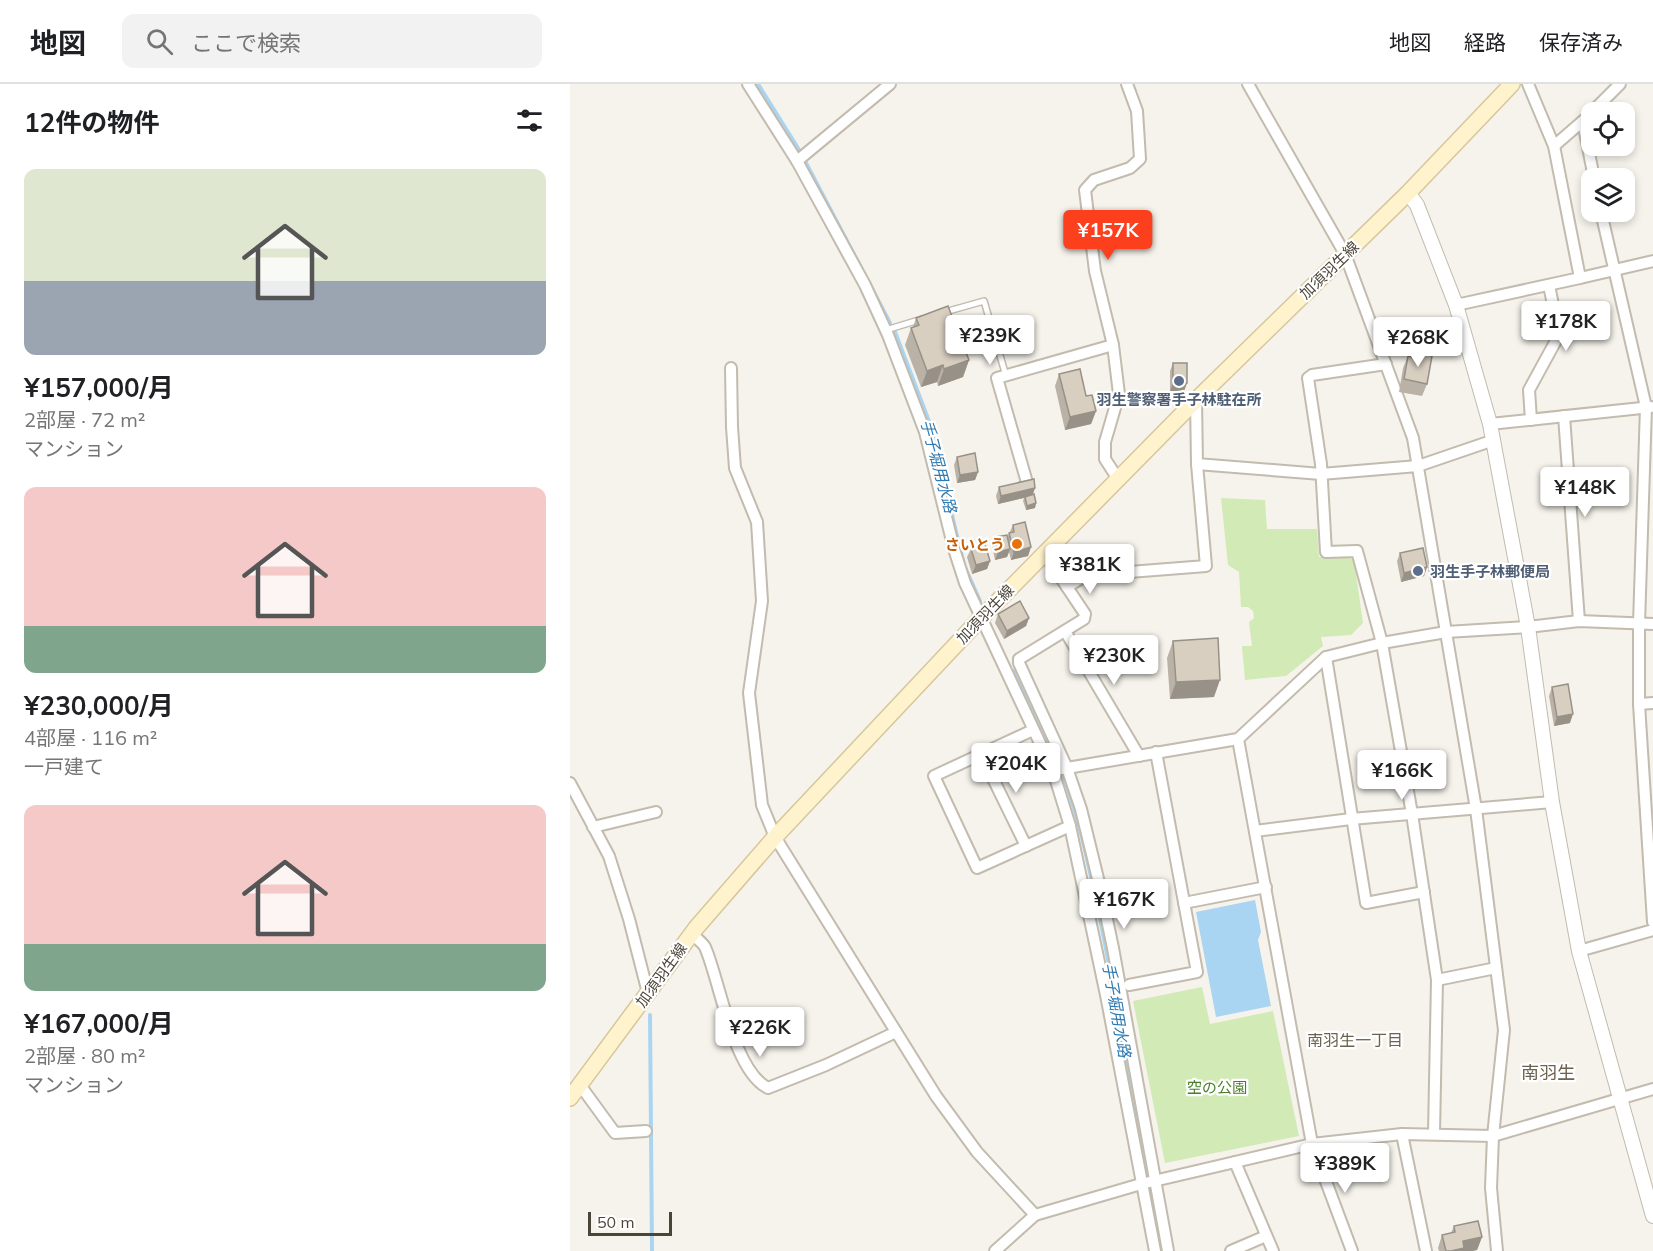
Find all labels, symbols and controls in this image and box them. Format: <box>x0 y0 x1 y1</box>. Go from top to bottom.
search box <box>122 14 542 68</box>
text: 地図 <box>30 25 86 60</box>
icon: search <box>143 25 176 58</box>
text: ここで検索 <box>191 29 301 57</box>
text: 地図 <box>1389 29 1431 55</box>
text: 経路 <box>1464 29 1506 55</box>
text: 保存済み <box>1539 29 1623 55</box>
map controls <box>1581 102 1635 222</box>
button: locate <box>1581 102 1635 156</box>
icon: filters <box>513 104 546 137</box>
text: 12件の物件 <box>24 106 159 139</box>
button: layers <box>1581 168 1635 222</box>
icon: home <box>231 208 339 316</box>
pin: ¥157K <box>1066 210 1150 261</box>
text: ¥157K <box>1077 217 1139 242</box>
street label: 加須羽生線 <box>1295 237 1363 303</box>
pin: ¥178K <box>1524 301 1608 352</box>
text: ¥178K <box>1535 308 1597 333</box>
pin: ¥239K <box>948 315 1032 366</box>
pin: ¥268K <box>1376 317 1460 368</box>
text: ¥239K <box>959 322 1021 347</box>
text: ¥268K <box>1387 324 1449 349</box>
text: ¥157,000/月 <box>24 371 174 404</box>
marker: 羽生警察署手子林駐在所 <box>1172 374 1186 388</box>
place label: 羽生警察署手子林駐在所 <box>1096 390 1262 409</box>
text: 2部屋 · 72 m² <box>24 407 145 432</box>
water label: 手子堀用水路 <box>917 417 962 517</box>
text: マンション <box>24 436 124 461</box>
pin: ¥148K <box>1543 467 1627 518</box>
text: ¥148K <box>1554 474 1616 499</box>
icon: home <box>231 526 339 634</box>
place label: さいとう <box>945 535 1005 554</box>
marker: さいとう <box>1010 537 1024 551</box>
pin: ¥381K <box>1048 544 1132 595</box>
text: ¥381K <box>1059 551 1121 576</box>
place label: 羽生手子林郵便局 <box>1430 562 1550 581</box>
marker: 羽生手子林郵便局 <box>1411 564 1425 578</box>
street label: 加須羽生線 <box>952 580 1018 648</box>
pin: ¥230K <box>1072 635 1156 686</box>
text: ¥230K <box>1083 642 1145 667</box>
text: ¥230,000/月 <box>24 689 174 722</box>
text: 4部屋 · 116 m² <box>24 725 157 750</box>
pin: ¥204K <box>974 743 1058 794</box>
text: ¥204K <box>985 750 1047 775</box>
pin: ¥166K <box>1360 750 1444 801</box>
text: 一戸建て <box>24 754 104 779</box>
text: ¥166K <box>1371 757 1433 782</box>
icon: home <box>231 844 339 952</box>
pin: ¥167K <box>1082 879 1166 930</box>
text: ¥167K <box>1093 886 1155 911</box>
street label: 加須羽生線 <box>631 939 691 1011</box>
water label: 手子堀用水路 <box>1099 961 1136 1061</box>
text: ¥167,000/月 <box>24 1007 174 1040</box>
pin: ¥226K <box>718 1007 802 1058</box>
text: ¥226K <box>729 1014 791 1039</box>
district label: 南羽生一丁目 <box>1307 1030 1403 1050</box>
text: 2部屋 · 80 m² <box>24 1043 145 1068</box>
district label: 南羽生 <box>1521 1061 1575 1084</box>
text: マンション <box>24 1072 124 1097</box>
park label: 空の公園 <box>1187 1078 1247 1097</box>
pin: ¥389K <box>1303 1143 1387 1194</box>
text: ¥389K <box>1314 1150 1376 1175</box>
scale bar <box>588 1209 672 1236</box>
text: 50 m <box>597 1212 634 1232</box>

